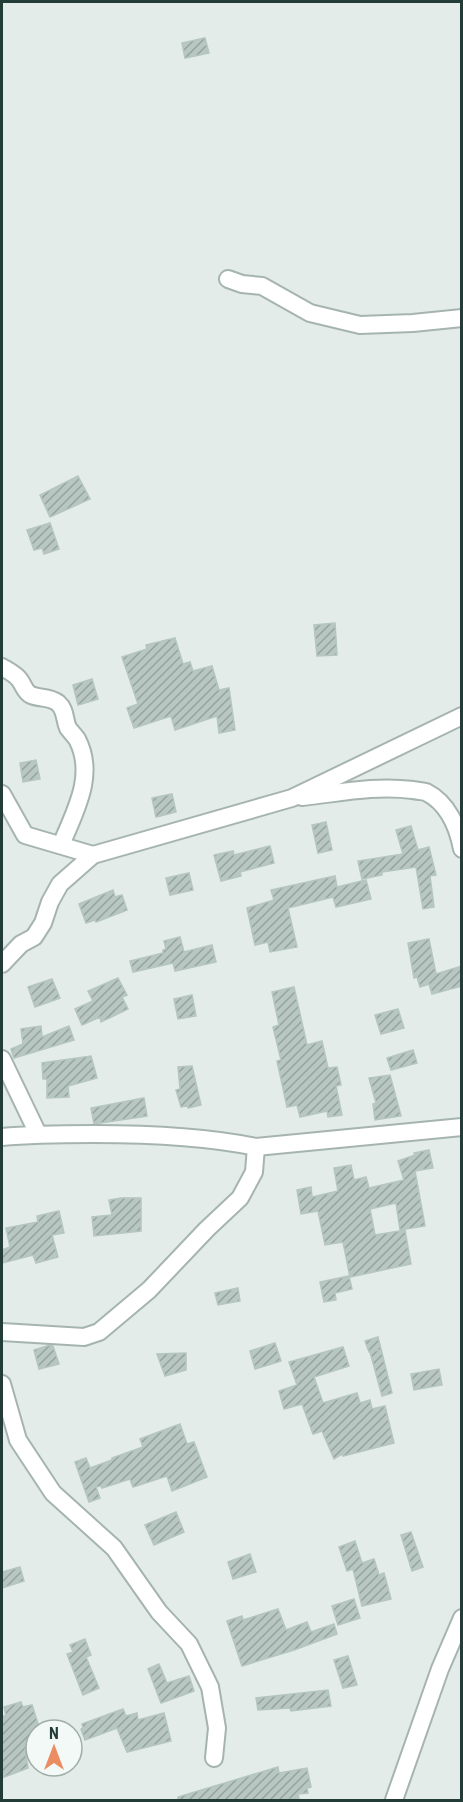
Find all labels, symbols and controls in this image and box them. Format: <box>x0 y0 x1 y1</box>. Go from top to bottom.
north arrow <box>24 1718 84 1778</box>
text: N <box>49 1724 59 1743</box>

